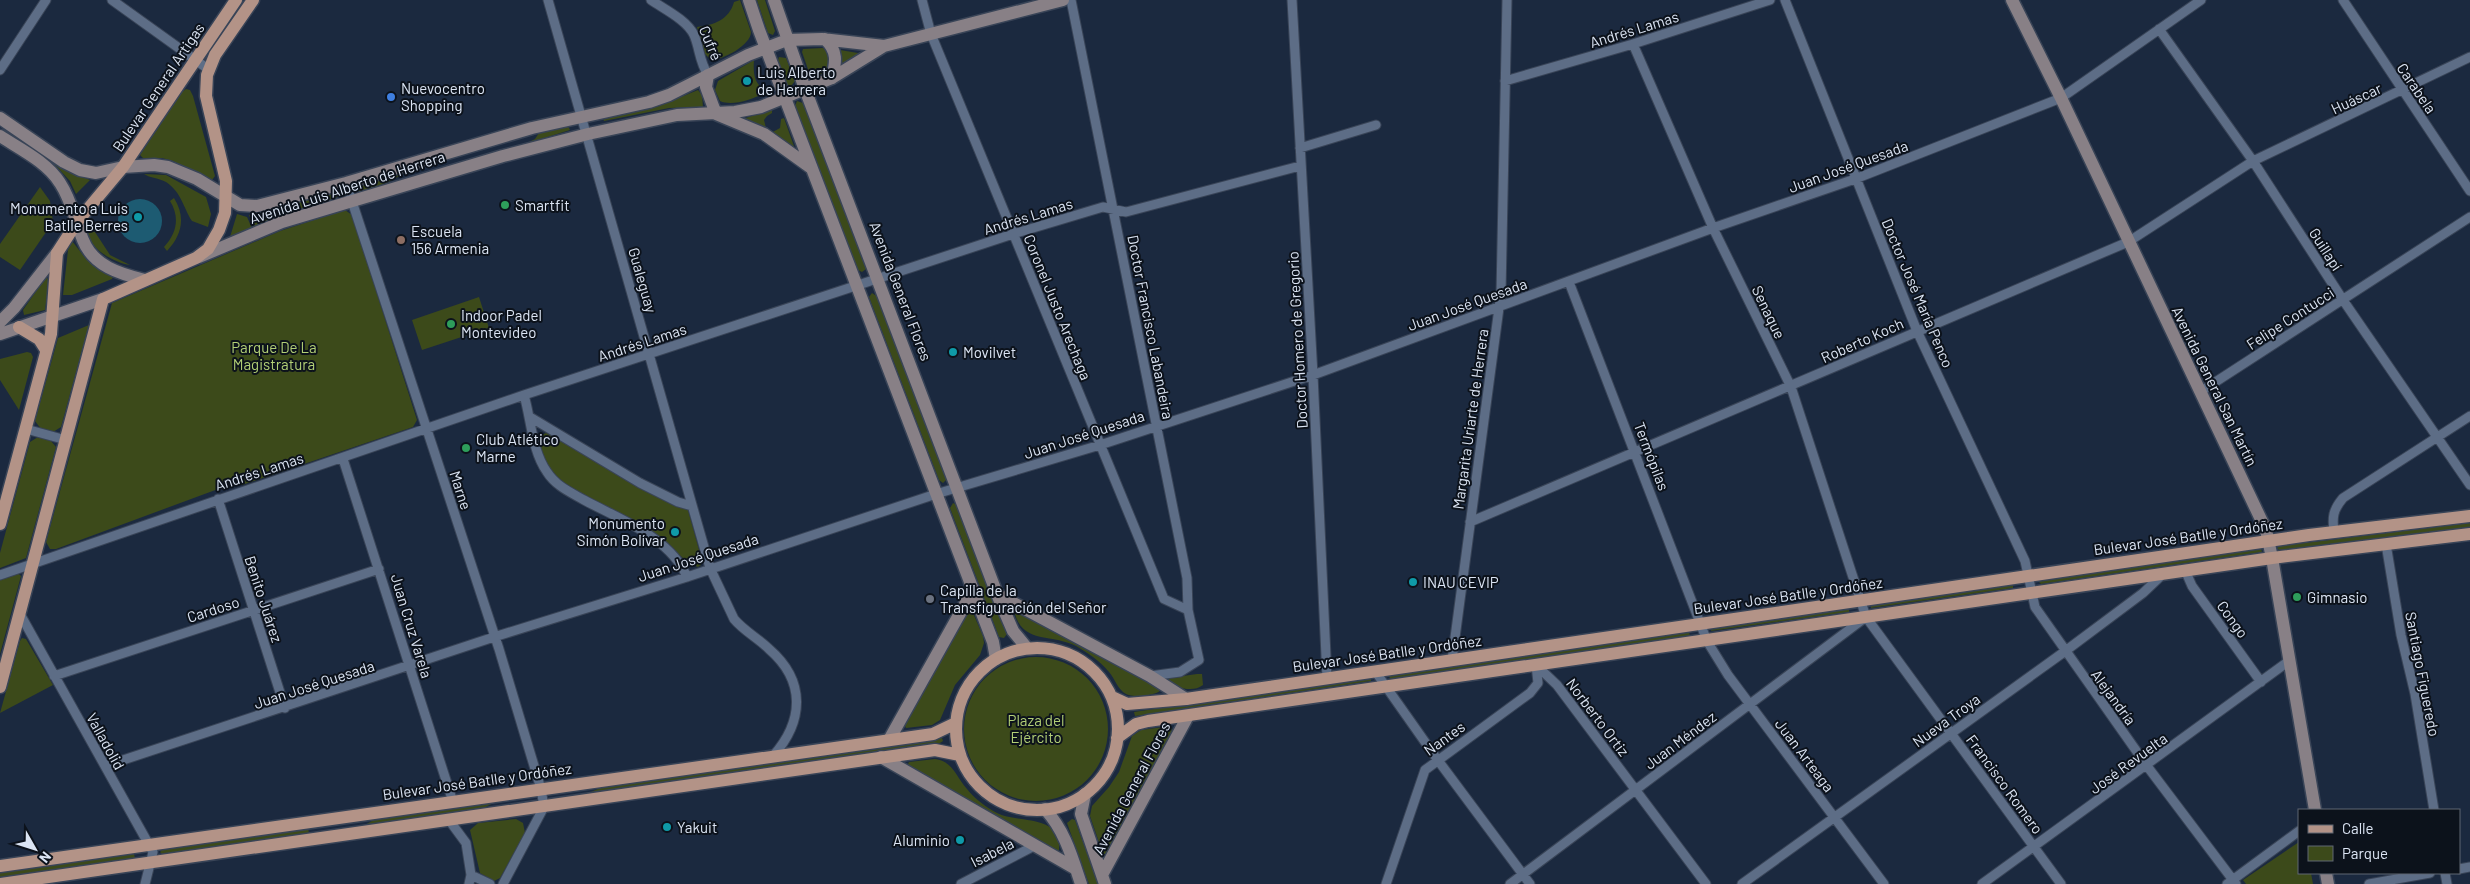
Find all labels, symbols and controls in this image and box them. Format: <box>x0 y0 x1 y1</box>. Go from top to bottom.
street label: Andrés Lamas <box>1587 7 1681 51</box>
street label: Bulevar General Artigas <box>108 19 208 155</box>
street label: Cufré <box>696 23 726 63</box>
street label: Carabela <box>2394 59 2440 117</box>
place label: Luis Alberto de Herrera <box>757 63 835 98</box>
marker: Luis Alberto de Herrera <box>741 75 753 87</box>
street label: Huáscar <box>2328 78 2385 117</box>
place label: Nuevocentro Shopping <box>401 79 485 114</box>
marker: Nuevocentro Shopping <box>385 91 397 103</box>
street label: Juan José Quesada <box>1786 136 1910 196</box>
street label: Avenida Luis Alberto de Herrera <box>247 147 447 227</box>
street label: Andrés Lamas <box>981 194 1075 238</box>
place label: Smartfit <box>515 196 570 214</box>
place label: Monumento a Luis Batlle Berres <box>10 199 128 234</box>
marker: Smartfit <box>499 199 511 211</box>
marker: Monumento a Luis Batlle Berres <box>132 211 144 223</box>
street label: Doctor José María Penco <box>1878 216 1958 370</box>
street label: Avenida General Flores <box>866 219 936 363</box>
place label: Escuela 156 Armenia <box>411 222 489 257</box>
street label: Guillapí <box>2306 224 2346 274</box>
street label: Coronel Justo Arechaga <box>1021 232 1095 382</box>
street label: Doctor Francisco Labandeira <box>1124 233 1178 421</box>
marker: Escuela 156 Armenia <box>395 234 407 246</box>
street label: Gualeguay <box>625 245 661 315</box>
street label: Doctor Homero de Gregorio <box>1283 251 1311 429</box>
street label: Juan José Quesada <box>1405 274 1529 334</box>
street label: Senaque <box>1748 283 1790 341</box>
street label: Felipe Contucci <box>2243 283 2337 353</box>
street label: Avenida General San Martín <box>2168 303 2262 469</box>
place label: Indoor Padel Montevideo <box>461 306 542 341</box>
street label: Roberto Koch <box>1818 314 1906 366</box>
marker: Indoor Padel Montevideo <box>445 318 457 330</box>
street label: Andrés Lamas <box>595 319 689 365</box>
street label: Margarita Uriarte de Herrera <box>1448 327 1492 511</box>
park label: Parque De La Magistratura <box>231 338 317 373</box>
place label: Movilvet <box>963 343 1016 361</box>
marker: Movilvet <box>947 346 959 358</box>
street label: Juan José Quesada <box>1021 406 1147 462</box>
street label: Termópilas <box>1631 419 1673 493</box>
place label: Club Atlético Marne <box>476 430 559 465</box>
marker: Club Atlético Marne <box>460 442 472 454</box>
street label: Andrés Lamas <box>212 448 306 494</box>
street label: Marne <box>446 468 476 512</box>
place label: Monumento Simón Bolívar <box>577 514 666 549</box>
street label: Bulevar José Batlle y Ordóñez <box>2092 514 2284 558</box>
marker: Monumento Simón Bolívar <box>669 526 681 538</box>
street label: Juan José Quesada <box>635 529 761 585</box>
street label: Benito Juárez <box>242 553 287 645</box>
street label: Juan Cruz Varela <box>388 572 436 680</box>
place label: INAU CEVIP <box>1423 573 1499 591</box>
street label: Bulevar José Batlle y Ordóñez <box>1692 573 1884 617</box>
marker: INAU CEVIP <box>1407 576 1419 588</box>
place label: Capilla de la Transfiguración del Señor <box>940 581 1107 616</box>
place label: Gimnasio <box>2307 588 2367 606</box>
marker: Gimnasio <box>2291 591 2303 603</box>
street label: Cardoso <box>185 592 241 626</box>
marker: Capilla de la Transfiguración del Señor <box>924 593 936 605</box>
street label: Congo <box>2214 597 2252 641</box>
street label: Santiago Figueredo <box>2402 610 2444 738</box>
street label: Bulevar José Batlle y Ordóñez <box>1291 631 1483 675</box>
street label: Juan José Quesada <box>251 656 377 712</box>
street label: Alejandría <box>2088 666 2140 728</box>
street label: Norberto Ortiz <box>1563 674 1633 760</box>
street label: Nueva Troya <box>1909 689 1983 751</box>
street label: Juan Méndez <box>1641 707 1720 773</box>
street label: Valladolid <box>83 709 129 773</box>
park label: Plaza del Ejército <box>1008 711 1064 746</box>
street label: Juan Arteaga <box>1772 715 1838 795</box>
street label: Nantes <box>1420 717 1468 759</box>
street label: Avenida General Flores <box>1088 719 1174 857</box>
street label: José Revuelta <box>2086 729 2170 797</box>
street label: Francisco Romero <box>1963 731 2047 837</box>
street label: Bulevar José Batlle y Ordóñez <box>381 759 573 803</box>
legend <box>2298 809 2460 874</box>
place label: Yakuit <box>677 818 717 836</box>
text: Calle <box>2342 819 2374 837</box>
marker: Yakuit <box>661 821 673 833</box>
north arrow <box>10 824 60 874</box>
place label: Aluminio <box>893 831 950 849</box>
marker: Aluminio <box>954 834 966 846</box>
street label: Isabela <box>967 834 1017 870</box>
text: Parque <box>2342 844 2388 862</box>
text: N <box>36 849 55 866</box>

